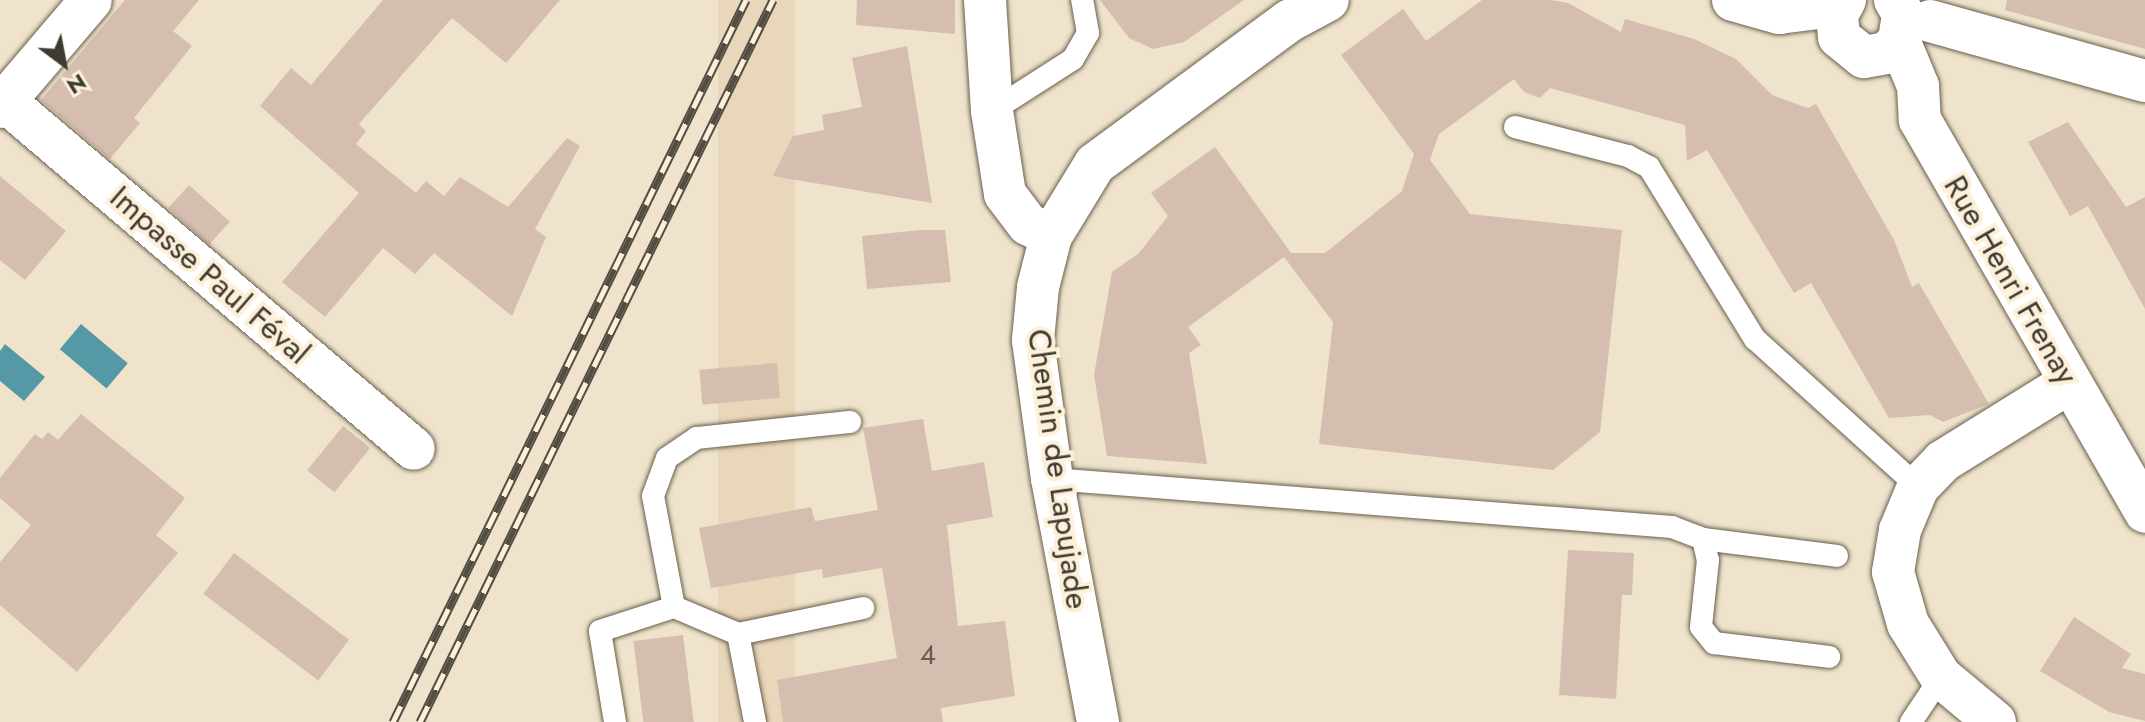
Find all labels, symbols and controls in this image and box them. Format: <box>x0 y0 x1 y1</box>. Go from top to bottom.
north arrow <box>24 24 104 104</box>
text: N <box>61 66 93 103</box>
street label: Rue Henri Frenay <box>1936 169 2086 391</box>
street label: Impasse Paul Féval <box>102 178 318 372</box>
street label: Chemin de Lapujade <box>1019 327 1097 611</box>
house number: 4 <box>920 638 936 672</box>

